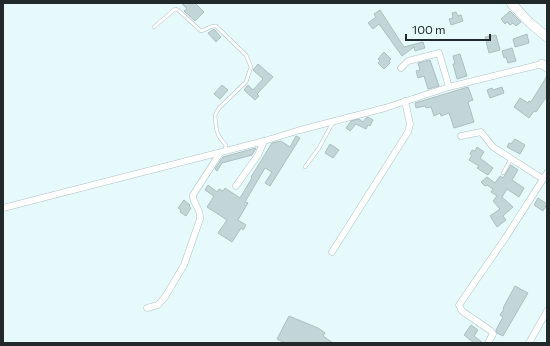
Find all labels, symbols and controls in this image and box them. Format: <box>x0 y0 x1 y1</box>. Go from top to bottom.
scale bar <box>406 16 490 42</box>
text: 100 m <box>412 22 446 36</box>

